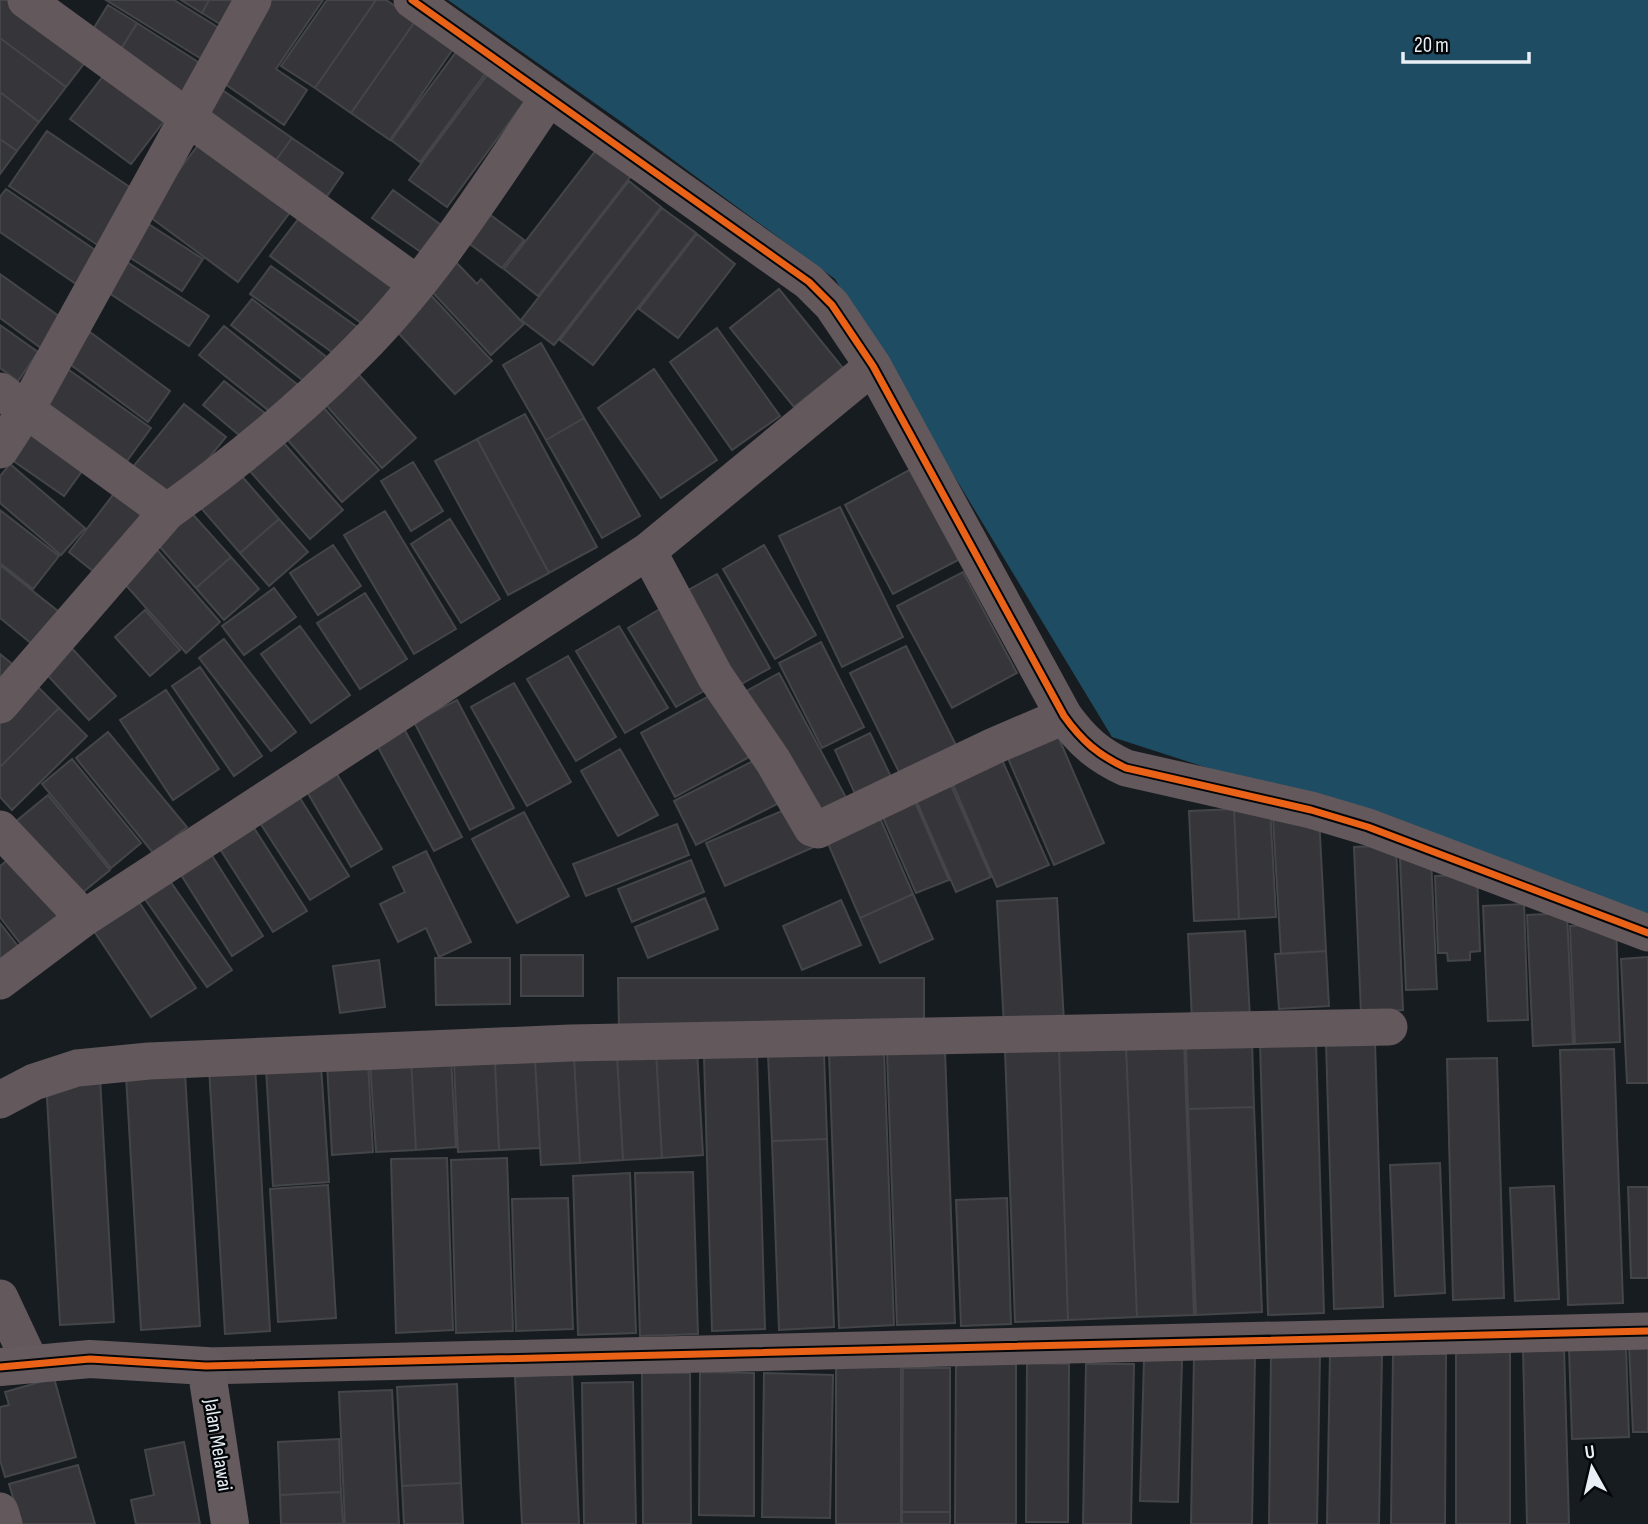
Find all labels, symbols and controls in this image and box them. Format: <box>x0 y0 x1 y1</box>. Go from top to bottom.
scale bar <box>1403 21 1529 65</box>
text: 20 m <box>1414 33 1449 58</box>
street label: Jalan Melawai <box>198 1396 238 1493</box>
north arrow <box>1557 1433 1627 1503</box>
text: U <box>1583 1441 1596 1465</box>

